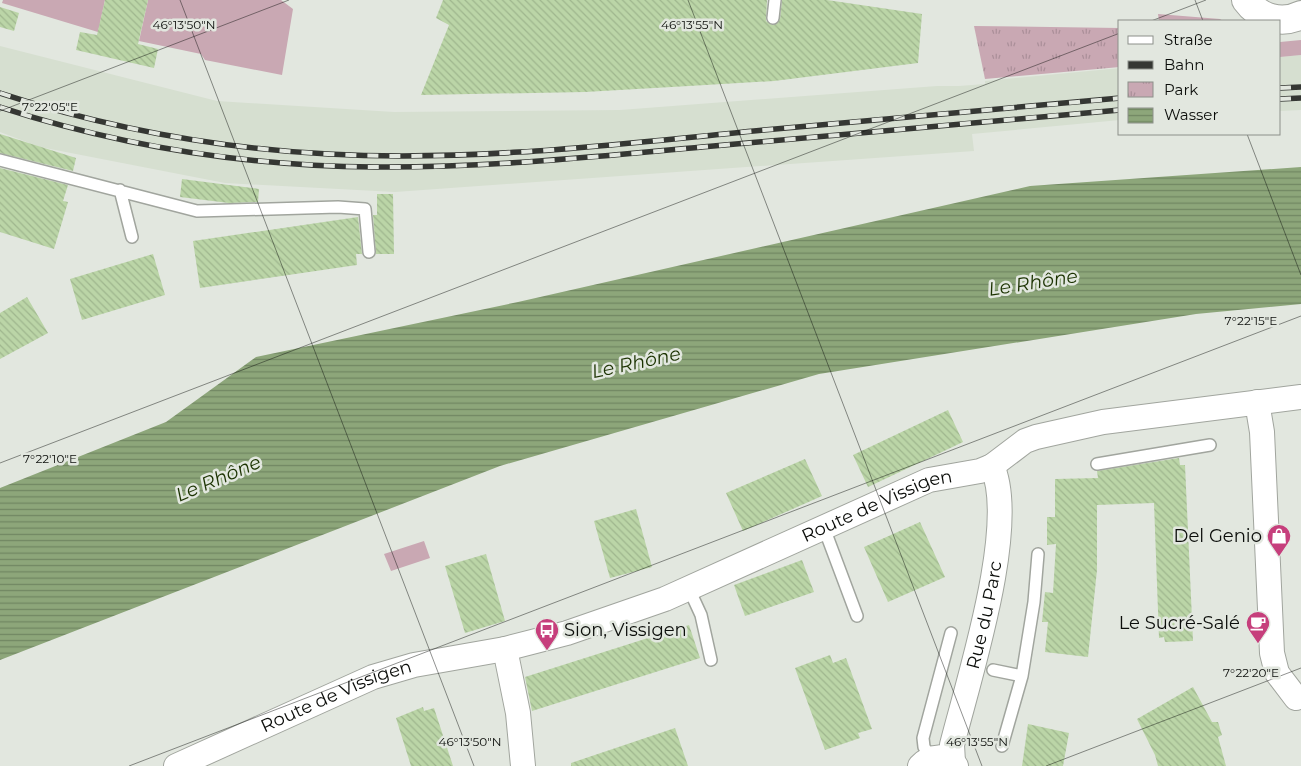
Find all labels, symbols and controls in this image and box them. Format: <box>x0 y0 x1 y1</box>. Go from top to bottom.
text: 46°13'50"N <box>152 17 216 32</box>
text: 46°13'55"N <box>661 17 723 32</box>
legend <box>1118 20 1281 135</box>
text: Straße <box>1164 30 1213 49</box>
text: Bahn <box>1164 55 1204 74</box>
text: Park <box>1164 80 1198 99</box>
text: 7°22'05"E <box>22 99 78 114</box>
text: Wasser <box>1164 105 1218 124</box>
water label: Le Rhône <box>987 264 1079 301</box>
text: 7°22'15"E <box>1225 313 1277 328</box>
water label: Le Rhône <box>590 342 683 383</box>
water label: Le Rhône <box>172 450 264 507</box>
text: 7°22'10"E <box>23 451 77 466</box>
street label: Route de Vissigen <box>798 465 954 547</box>
shop icon: Del Genio <box>1266 523 1292 557</box>
place label: Del Genio <box>1174 525 1262 547</box>
street label: Rue du Parc <box>962 559 1007 672</box>
cafe icon: Le Sucré-Salé <box>1245 610 1271 644</box>
place label: Le Sucré-Salé <box>1119 612 1240 634</box>
bus stop icon: Sion, Vissigen <box>534 617 560 651</box>
place label: Sion, Vissigen <box>564 619 687 641</box>
street label: Route de Vissigen <box>257 655 414 737</box>
text: 7°22'20"E <box>1223 665 1279 680</box>
text: 46°13'50"N <box>438 734 502 749</box>
text: 46°13'55"N <box>946 734 1008 749</box>

